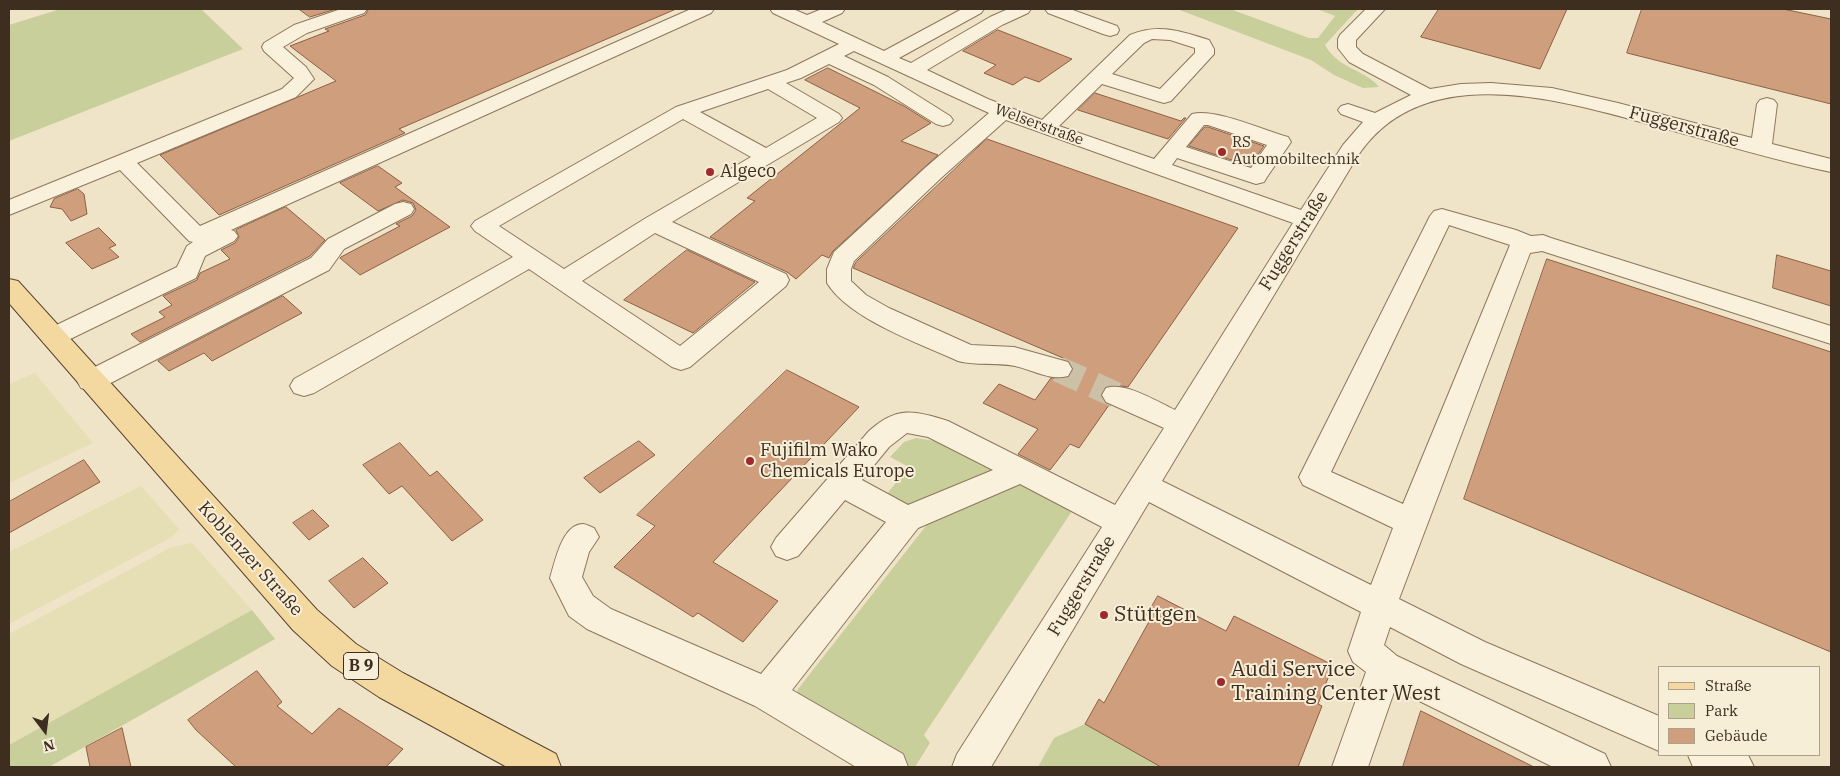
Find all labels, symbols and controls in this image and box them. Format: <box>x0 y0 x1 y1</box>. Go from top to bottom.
street label: Welserstraße <box>992 101 1086 149</box>
street label: Fuggerstraße <box>1627 102 1741 152</box>
place label: RS Automobiltechnik <box>1232 134 1359 169</box>
marker: RS Automobiltechnik <box>1216 146 1228 158</box>
place label: Algeco <box>720 161 776 183</box>
marker: Algeco <box>704 166 716 178</box>
street label: Fuggerstraße <box>1255 187 1333 295</box>
place label: Fujifilm Wako Chemicals Europe <box>760 440 914 482</box>
marker: Fujifilm Wako Chemicals Europe <box>744 455 756 467</box>
street label: Koblenzer Straße <box>193 497 307 621</box>
street label: Fuggerstraße <box>1044 532 1120 640</box>
place label: Stüttgen <box>1114 602 1197 628</box>
marker: Stüttgen <box>1098 609 1110 621</box>
road number: B 9 <box>344 652 378 679</box>
place label: Audi Service Training Center West <box>1231 657 1441 707</box>
legend <box>1658 666 1820 756</box>
marker: Audi Service Training Center West <box>1215 676 1227 688</box>
text: Straße <box>1705 676 1752 695</box>
text: Park <box>1705 701 1738 720</box>
north arrow <box>20 706 70 756</box>
text: Gebäude <box>1705 726 1768 745</box>
text: N <box>41 735 57 756</box>

